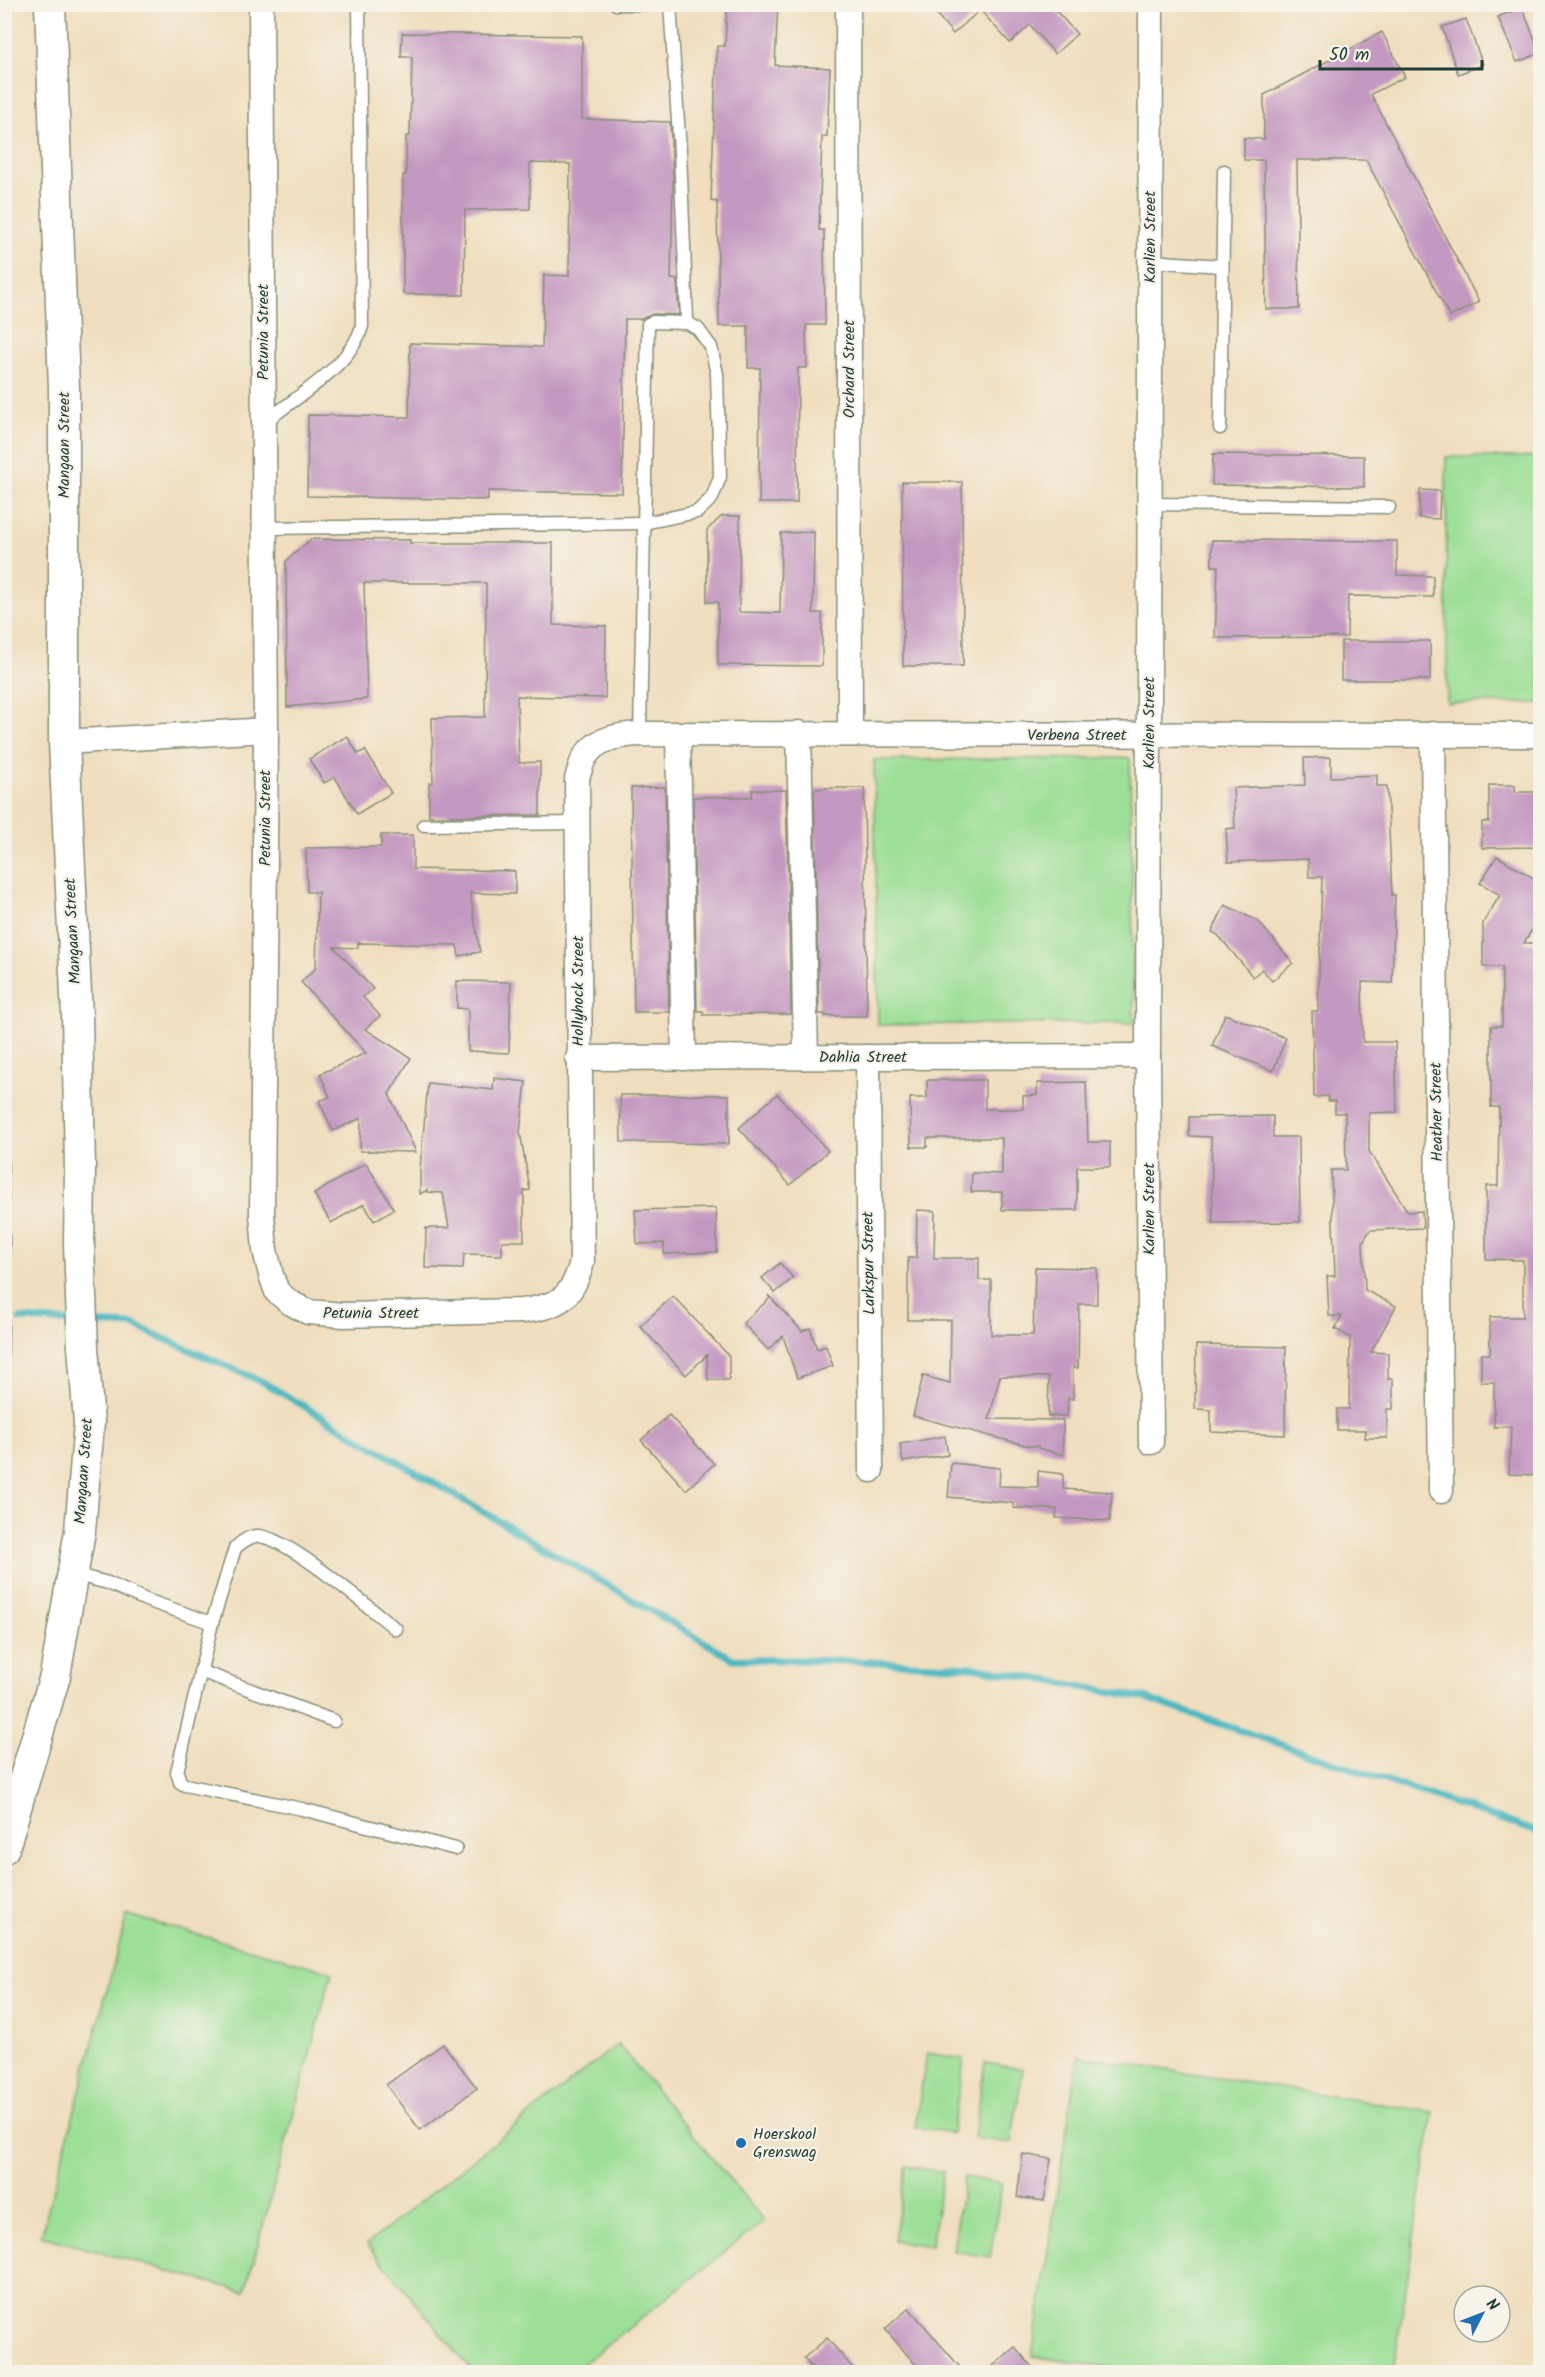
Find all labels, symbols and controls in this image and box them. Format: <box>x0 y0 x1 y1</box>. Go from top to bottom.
scale bar <box>1320 33 1482 71</box>
text: 50 m <box>1329 41 1369 70</box>
street label: Karlien Street <box>1138 190 1163 283</box>
street label: Petunia Street <box>251 283 276 380</box>
street label: Orchard Street <box>837 319 862 418</box>
street label: Mangaan Street <box>52 391 77 498</box>
street label: Karlien Street <box>1137 676 1162 769</box>
street label: Verbena Street <box>1027 723 1128 748</box>
street label: Petunia Street <box>253 769 278 866</box>
street label: Mangaan Street <box>58 876 88 985</box>
street label: Hollyhock Street <box>566 935 591 1046</box>
street label: Dahlia Street <box>819 1045 908 1070</box>
street label: Heather Street <box>1424 1061 1450 1162</box>
street label: Karlien Street <box>1137 1162 1162 1255</box>
street label: Larkspur Street <box>856 1210 882 1315</box>
street label: Petunia Street <box>323 1301 420 1326</box>
street label: Mangaan Street <box>68 1416 100 1525</box>
place label: Hoerskool Grenswag <box>753 2122 817 2165</box>
marker: Hoerskool Grenswag <box>734 2136 748 2150</box>
north arrow <box>1452 2284 1512 2344</box>
text: N <box>1479 2293 1505 2317</box>

